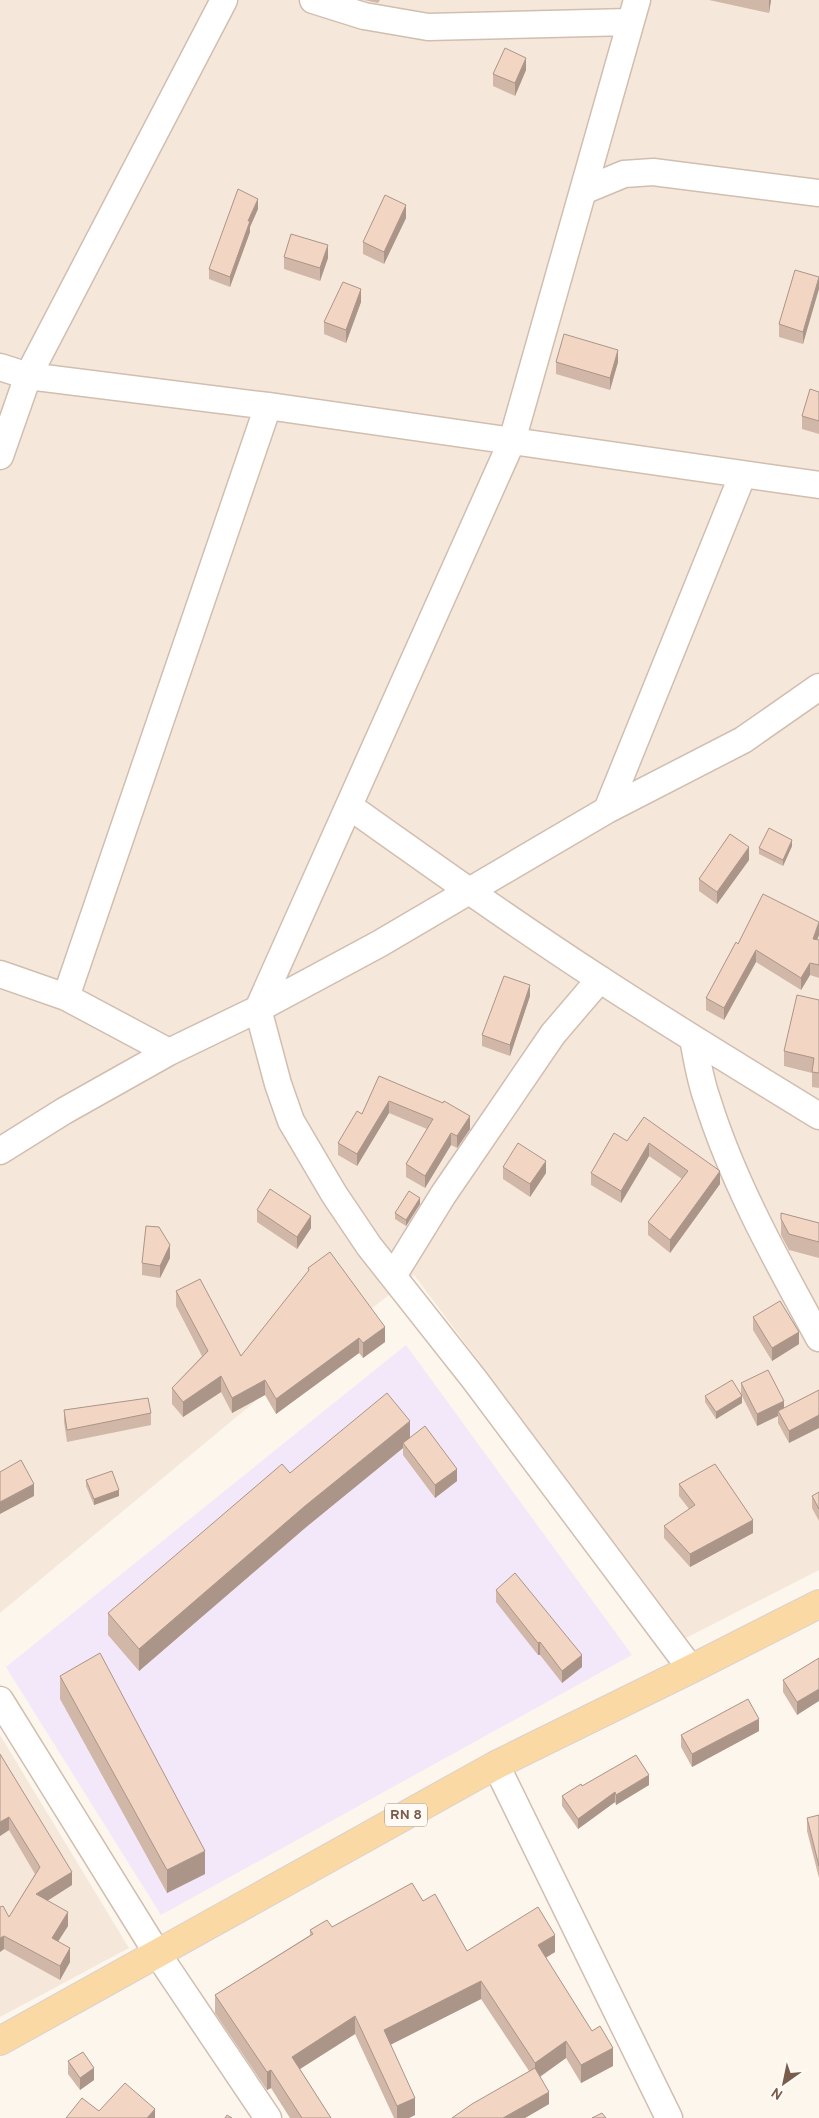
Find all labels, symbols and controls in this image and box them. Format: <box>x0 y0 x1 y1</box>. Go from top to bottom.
road number: RN 8 <box>385 1804 427 1826</box>
north arrow <box>759 2058 809 2108</box>
text: N <box>769 2083 787 2103</box>

